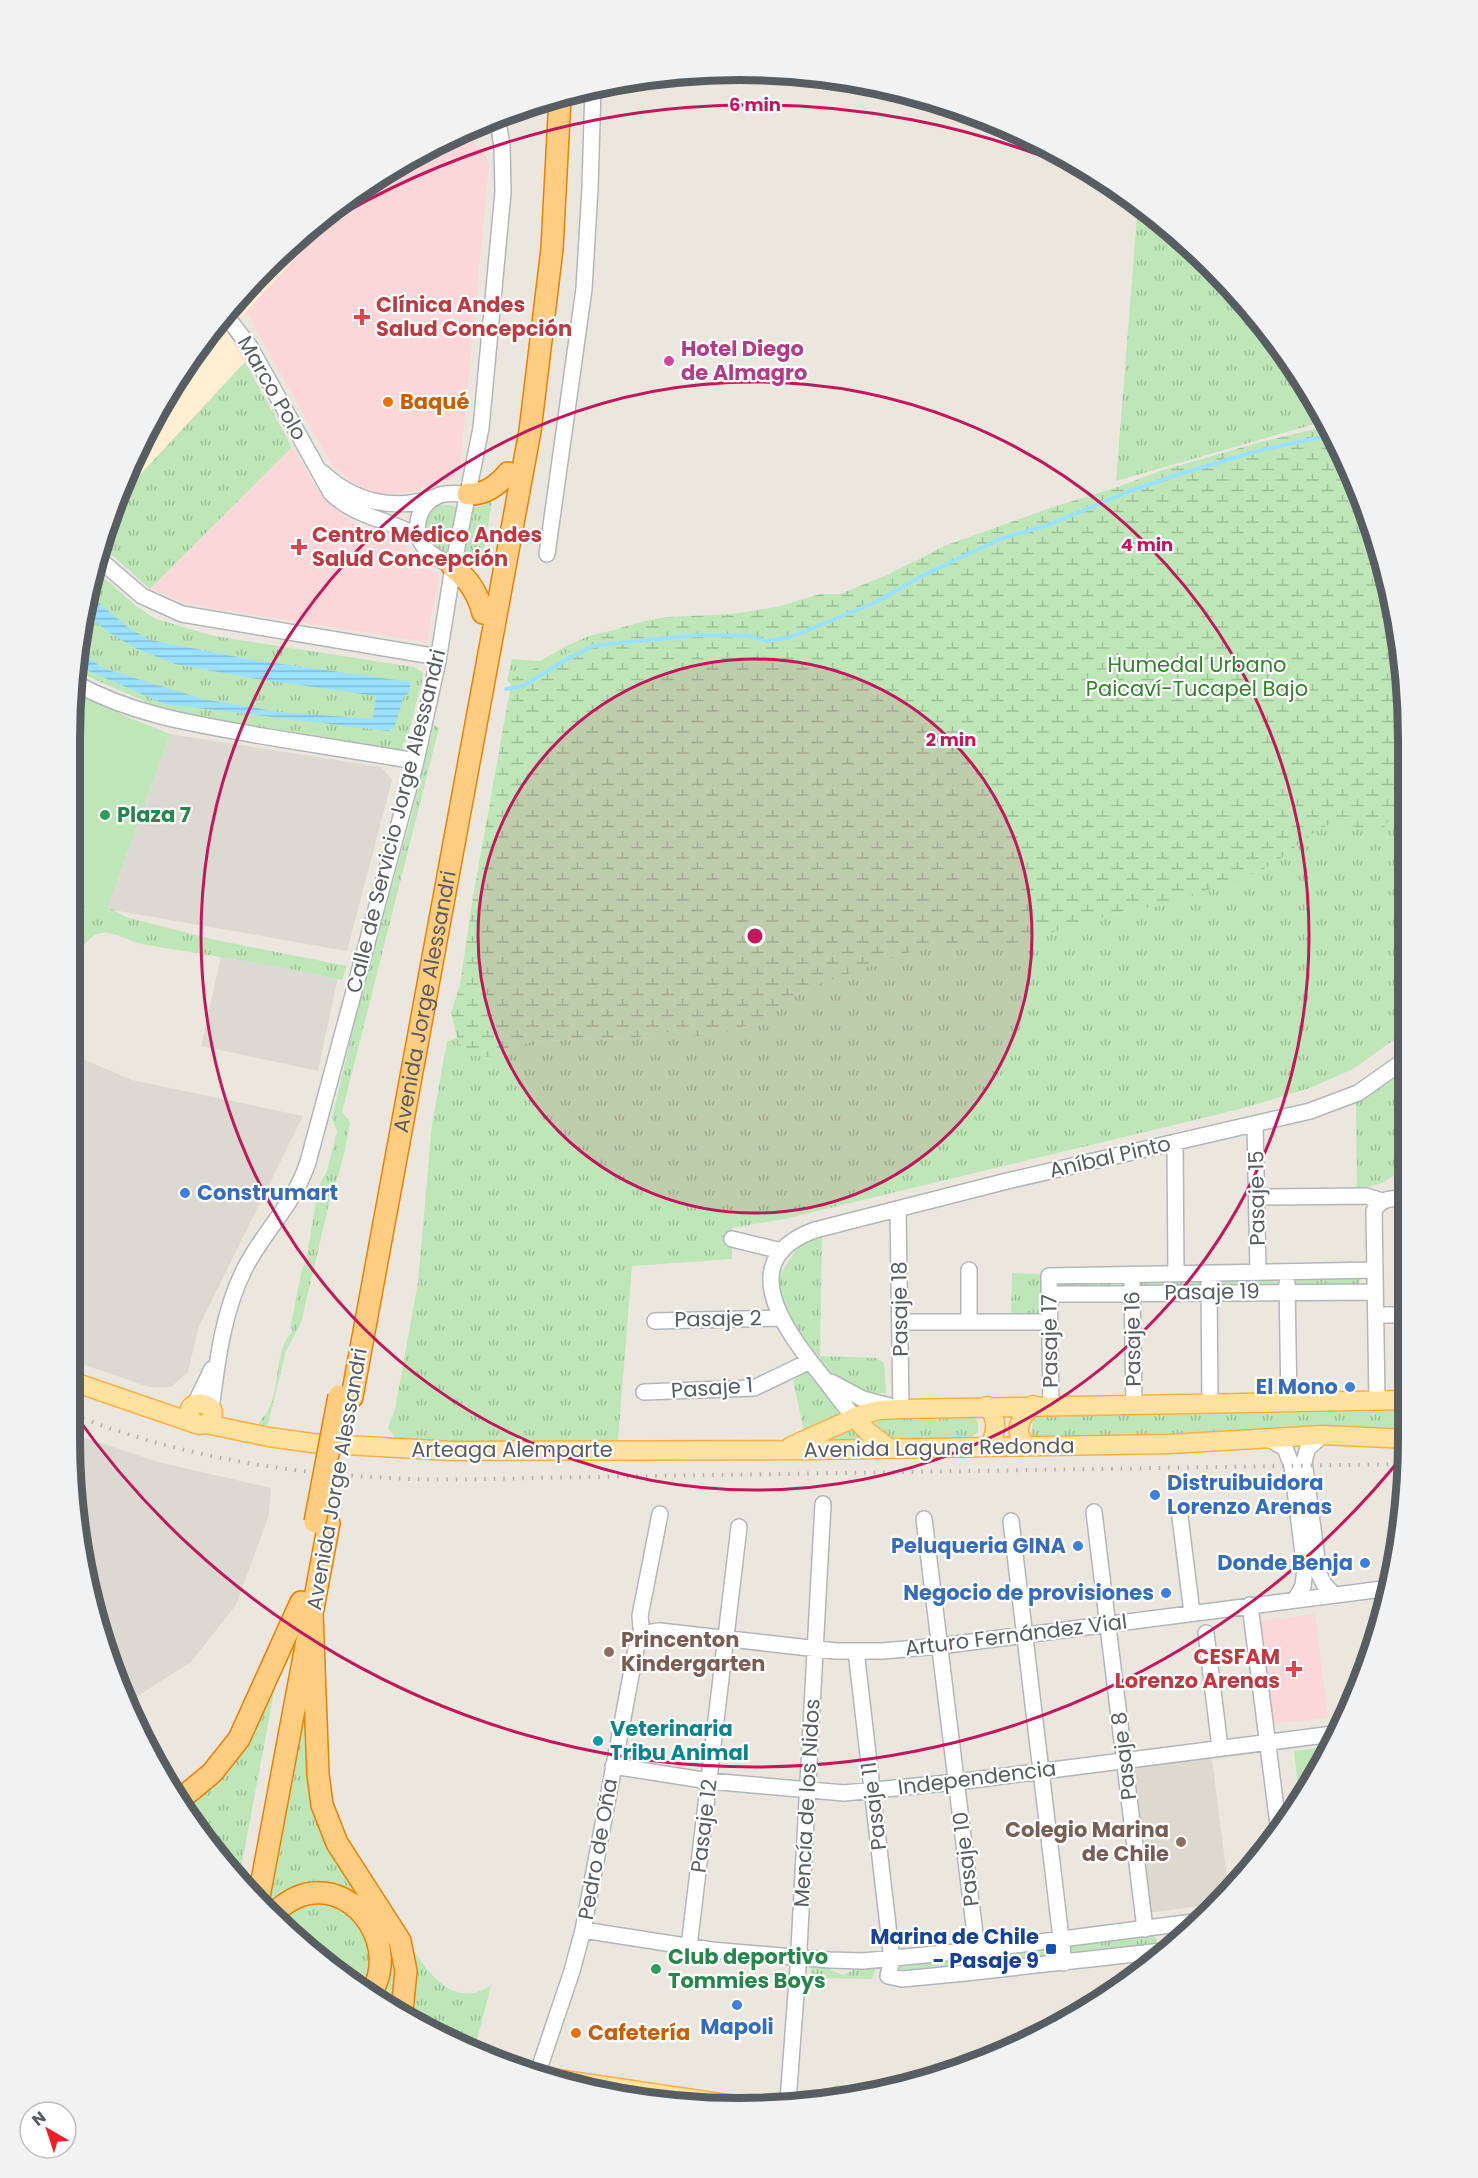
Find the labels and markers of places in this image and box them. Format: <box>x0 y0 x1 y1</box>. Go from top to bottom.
place label: Clínica Andes Salud Concepción <box>376 290 572 343</box>
marker: Clínica Andes Salud Concepción <box>353 308 371 326</box>
place label: Hotel Diego de Almagro <box>681 334 807 387</box>
marker: Hotel Diego de Almagro <box>662 354 676 368</box>
place label: Baqué <box>400 387 470 416</box>
marker: Baqué <box>381 395 395 409</box>
place label: Centro Médico Andes Salud Concepción <box>312 520 542 573</box>
marker: Centro Médico Andes Salud Concepción <box>290 538 308 556</box>
place label: Plaza 7 <box>117 800 191 829</box>
marker: Plaza 7 <box>98 808 112 822</box>
centre of rings <box>745 926 765 946</box>
place label: Construmart <box>197 1178 338 1207</box>
marker: Construmart <box>178 1186 192 1200</box>
place label: El Mono <box>1256 1372 1338 1401</box>
marker: El Mono <box>1343 1380 1357 1394</box>
place label: Distruibuidora Lorenzo Arenas <box>1167 1468 1332 1521</box>
marker: Distruibuidora Lorenzo Arenas <box>1148 1488 1162 1502</box>
place label: Peluqueria GINA <box>891 1531 1067 1560</box>
marker: Peluqueria GINA <box>1071 1539 1085 1553</box>
place label: Donde Benja <box>1217 1548 1353 1577</box>
marker: Donde Benja <box>1358 1556 1372 1570</box>
place label: Negocio de provisiones <box>903 1578 1154 1607</box>
marker: Negocio de provisiones <box>1159 1586 1173 1600</box>
place label: Princenton Kindergarten <box>621 1625 765 1678</box>
place label: CESFAM Lorenzo Arenas <box>1115 1642 1280 1695</box>
marker: Princenton Kindergarten <box>602 1645 616 1659</box>
marker: CESFAM Lorenzo Arenas <box>1285 1660 1303 1678</box>
place label: Veterinaria Tribu Animal <box>610 1714 749 1767</box>
marker: Veterinaria Tribu Animal <box>591 1734 605 1748</box>
place label: Colegio Marina de Chile <box>1005 1815 1169 1868</box>
marker: Colegio Marina de Chile <box>1174 1835 1188 1849</box>
place label: Marina de Chile - Pasaje 9 <box>870 1922 1039 1975</box>
place label: Club deportivo Tommies Boys <box>668 1942 828 1995</box>
marker: Marina de Chile - Pasaje 9 <box>1044 1942 1058 1956</box>
marker: Club deportivo Tommies Boys <box>649 1962 663 1976</box>
marker: Mapoli <box>730 1998 744 2012</box>
place label: Mapoli <box>700 2012 774 2041</box>
place label: Cafetería <box>588 2018 690 2047</box>
marker: Cafetería <box>569 2026 583 2040</box>

